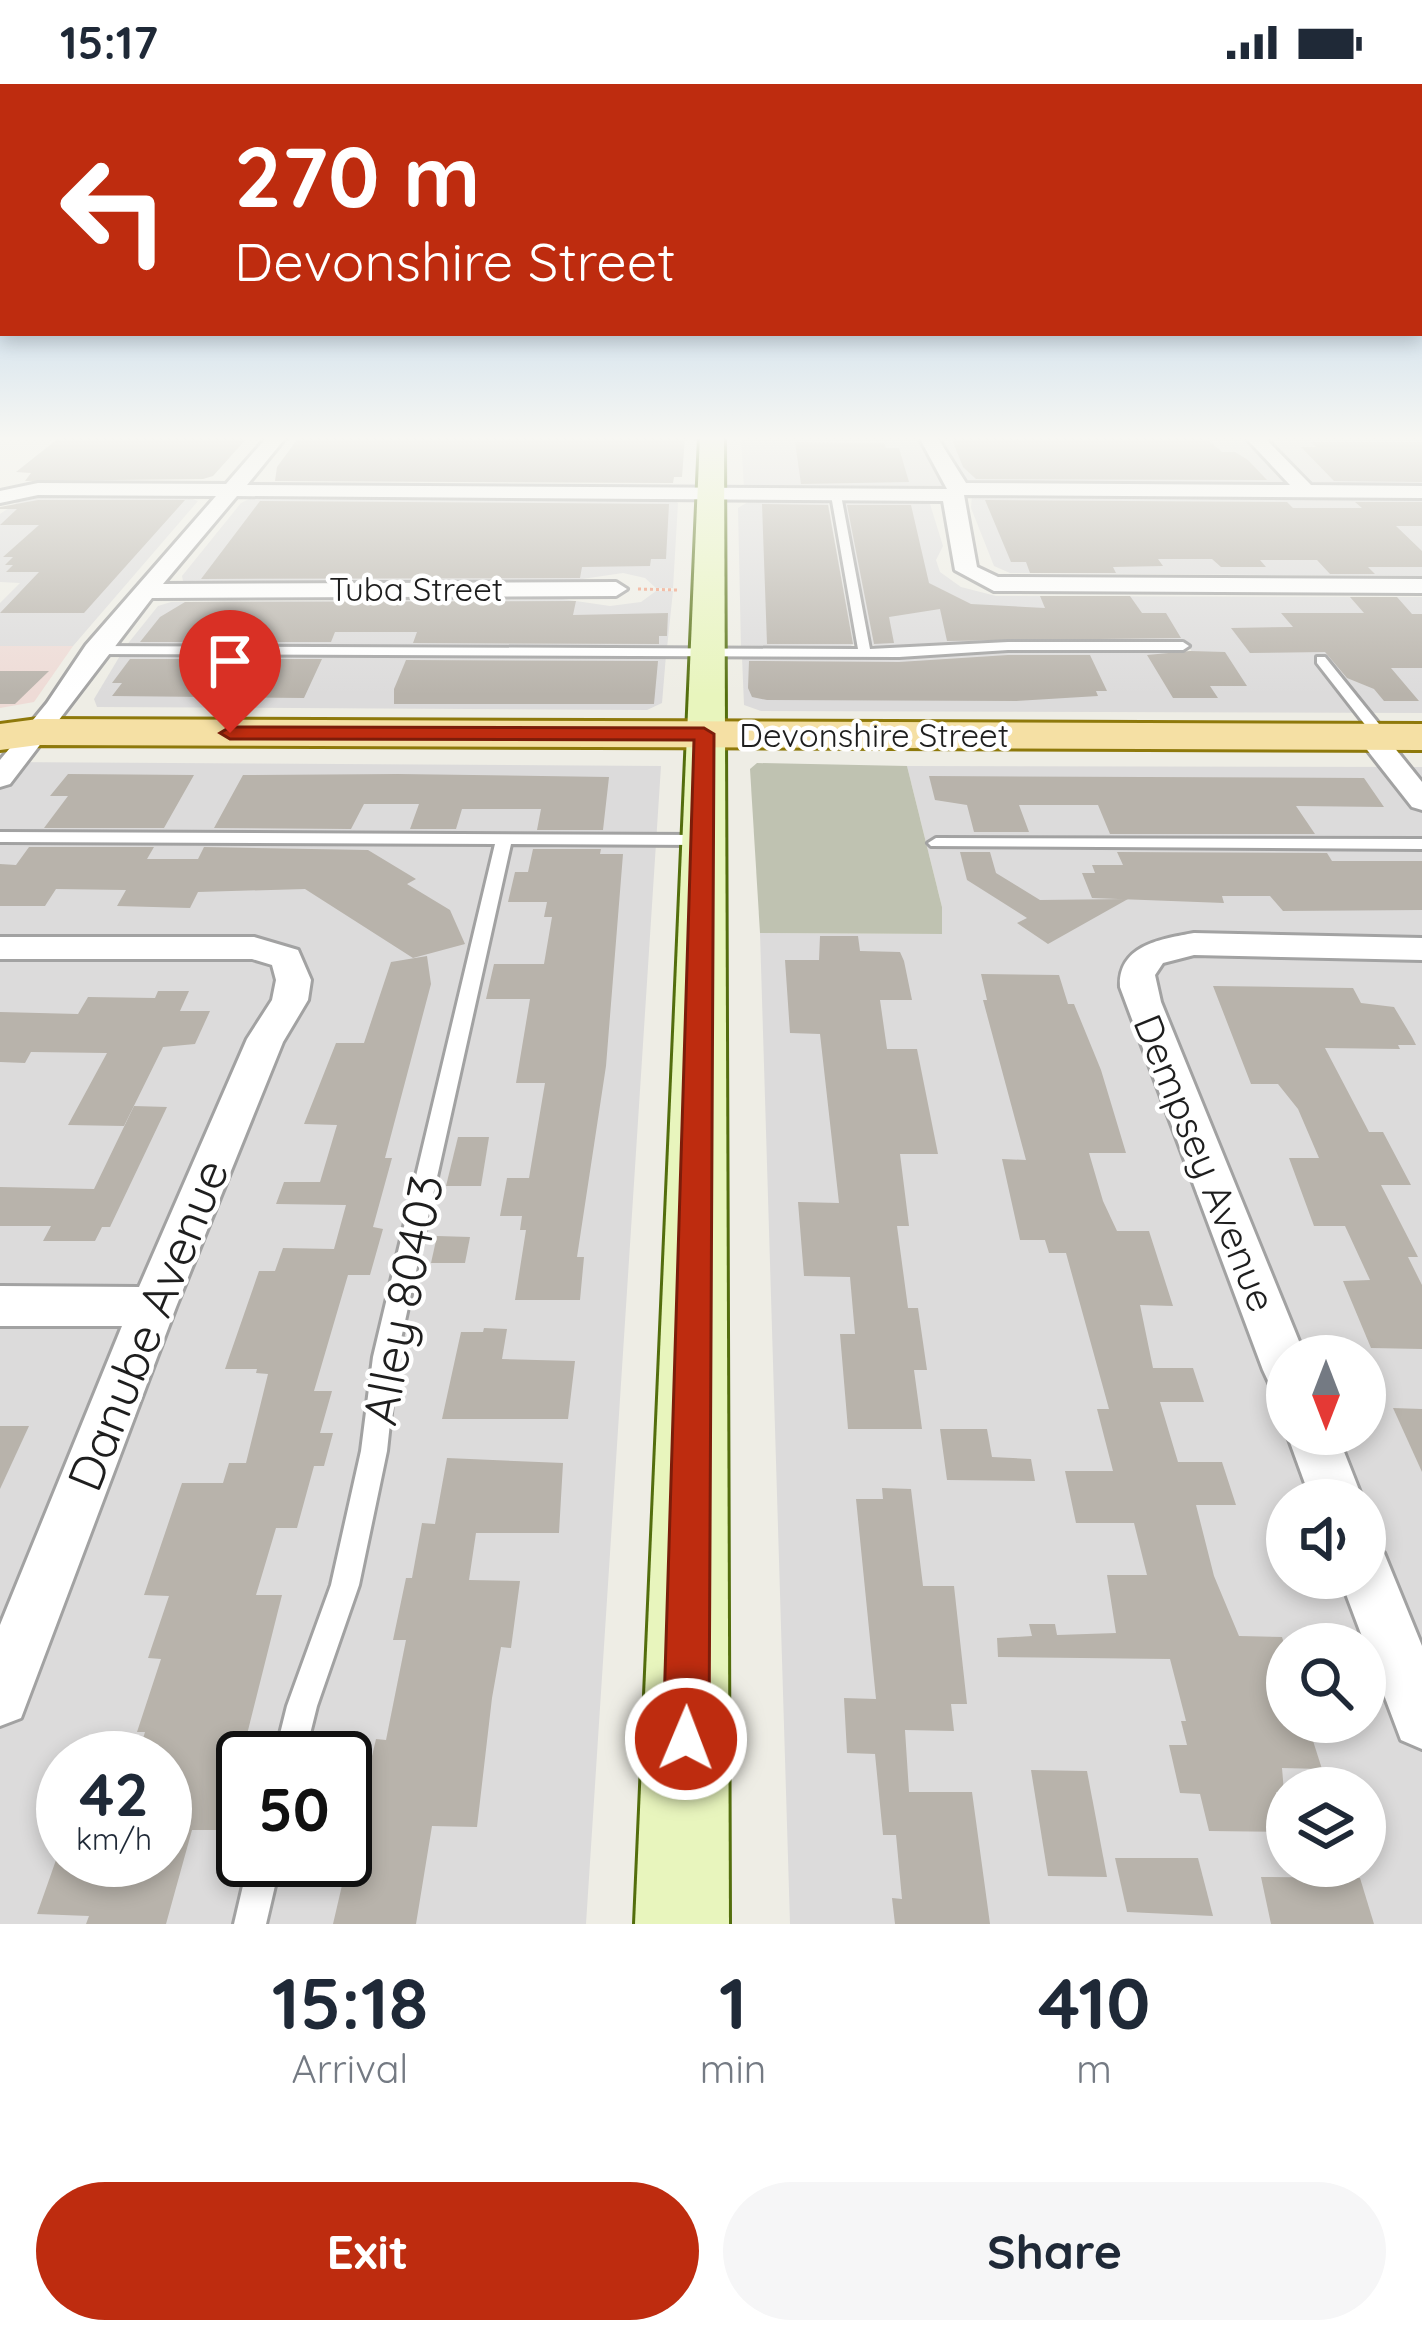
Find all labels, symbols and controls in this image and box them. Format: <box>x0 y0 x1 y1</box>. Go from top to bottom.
text: 15:17 <box>60 14 158 70</box>
text: 270 m <box>234 123 480 228</box>
icon: left <box>36 132 192 288</box>
text: Devonshire Street <box>234 227 676 295</box>
street label: Tuba Street <box>329 568 503 609</box>
pin <box>179 610 281 733</box>
icon: arrive <box>197 628 263 694</box>
street label: Devonshire Street <box>739 714 1009 755</box>
street label: Dempsey Avenue <box>1124 1007 1287 1318</box>
street label: Danube Avenue <box>53 1150 241 1499</box>
street label: Alley 80403 <box>348 1170 456 1430</box>
north arrow <box>1266 1335 1386 1455</box>
map controls <box>1266 1335 1386 1887</box>
button: sound <box>1266 1479 1386 1599</box>
button: search <box>1266 1623 1386 1743</box>
position arrow <box>623 1676 749 1802</box>
speed limit sign: 50 <box>216 1731 372 1887</box>
text: 42 <box>79 1756 149 1831</box>
button: layers <box>1266 1767 1386 1887</box>
text: km/h <box>76 1820 152 1858</box>
text: 15:18 <box>272 1957 428 2047</box>
text: 1 <box>719 1957 747 2047</box>
text: 410 <box>1038 1957 1150 2047</box>
text: Arrival <box>292 2044 408 2093</box>
text: min <box>700 2044 766 2093</box>
text: m <box>1076 2044 1112 2093</box>
button: Exit <box>36 2182 699 2320</box>
button: Share <box>723 2182 1386 2320</box>

